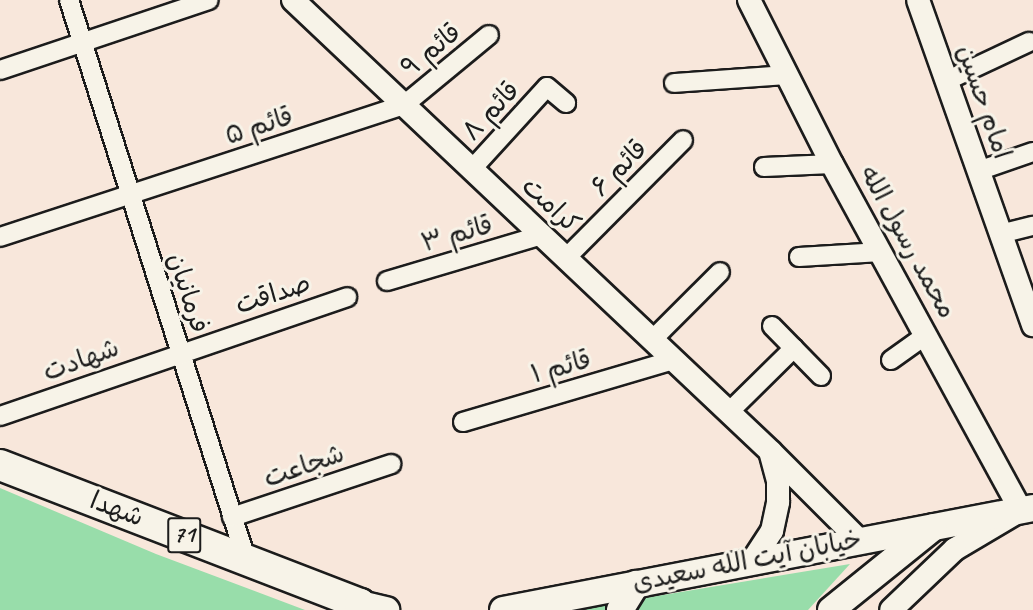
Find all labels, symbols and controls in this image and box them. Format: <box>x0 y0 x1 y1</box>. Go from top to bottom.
street label: قائم ۹ <box>395 17 467 83</box>
street label: امام حسین <box>950 41 1018 163</box>
street label: قائم ۸ <box>456 75 526 147</box>
street label: قائم ۵ <box>221 100 297 152</box>
street label: قائم ۶ <box>584 133 654 203</box>
street label: محمد رسول الله <box>853 160 963 324</box>
street label: کرامت <box>515 170 587 240</box>
street label: قائم ۳ <box>418 209 496 259</box>
street label: فرمانیان <box>160 249 216 337</box>
street label: صداقت <box>231 267 315 321</box>
street label: شهادت <box>39 332 123 388</box>
street label: قائم ۱ <box>527 344 595 390</box>
street label: شجاعت <box>260 438 348 494</box>
street label: شهدا <box>86 485 148 533</box>
road number: 71 <box>166 514 202 556</box>
street label: خیابان آیت الله سعیدی <box>630 523 864 599</box>

